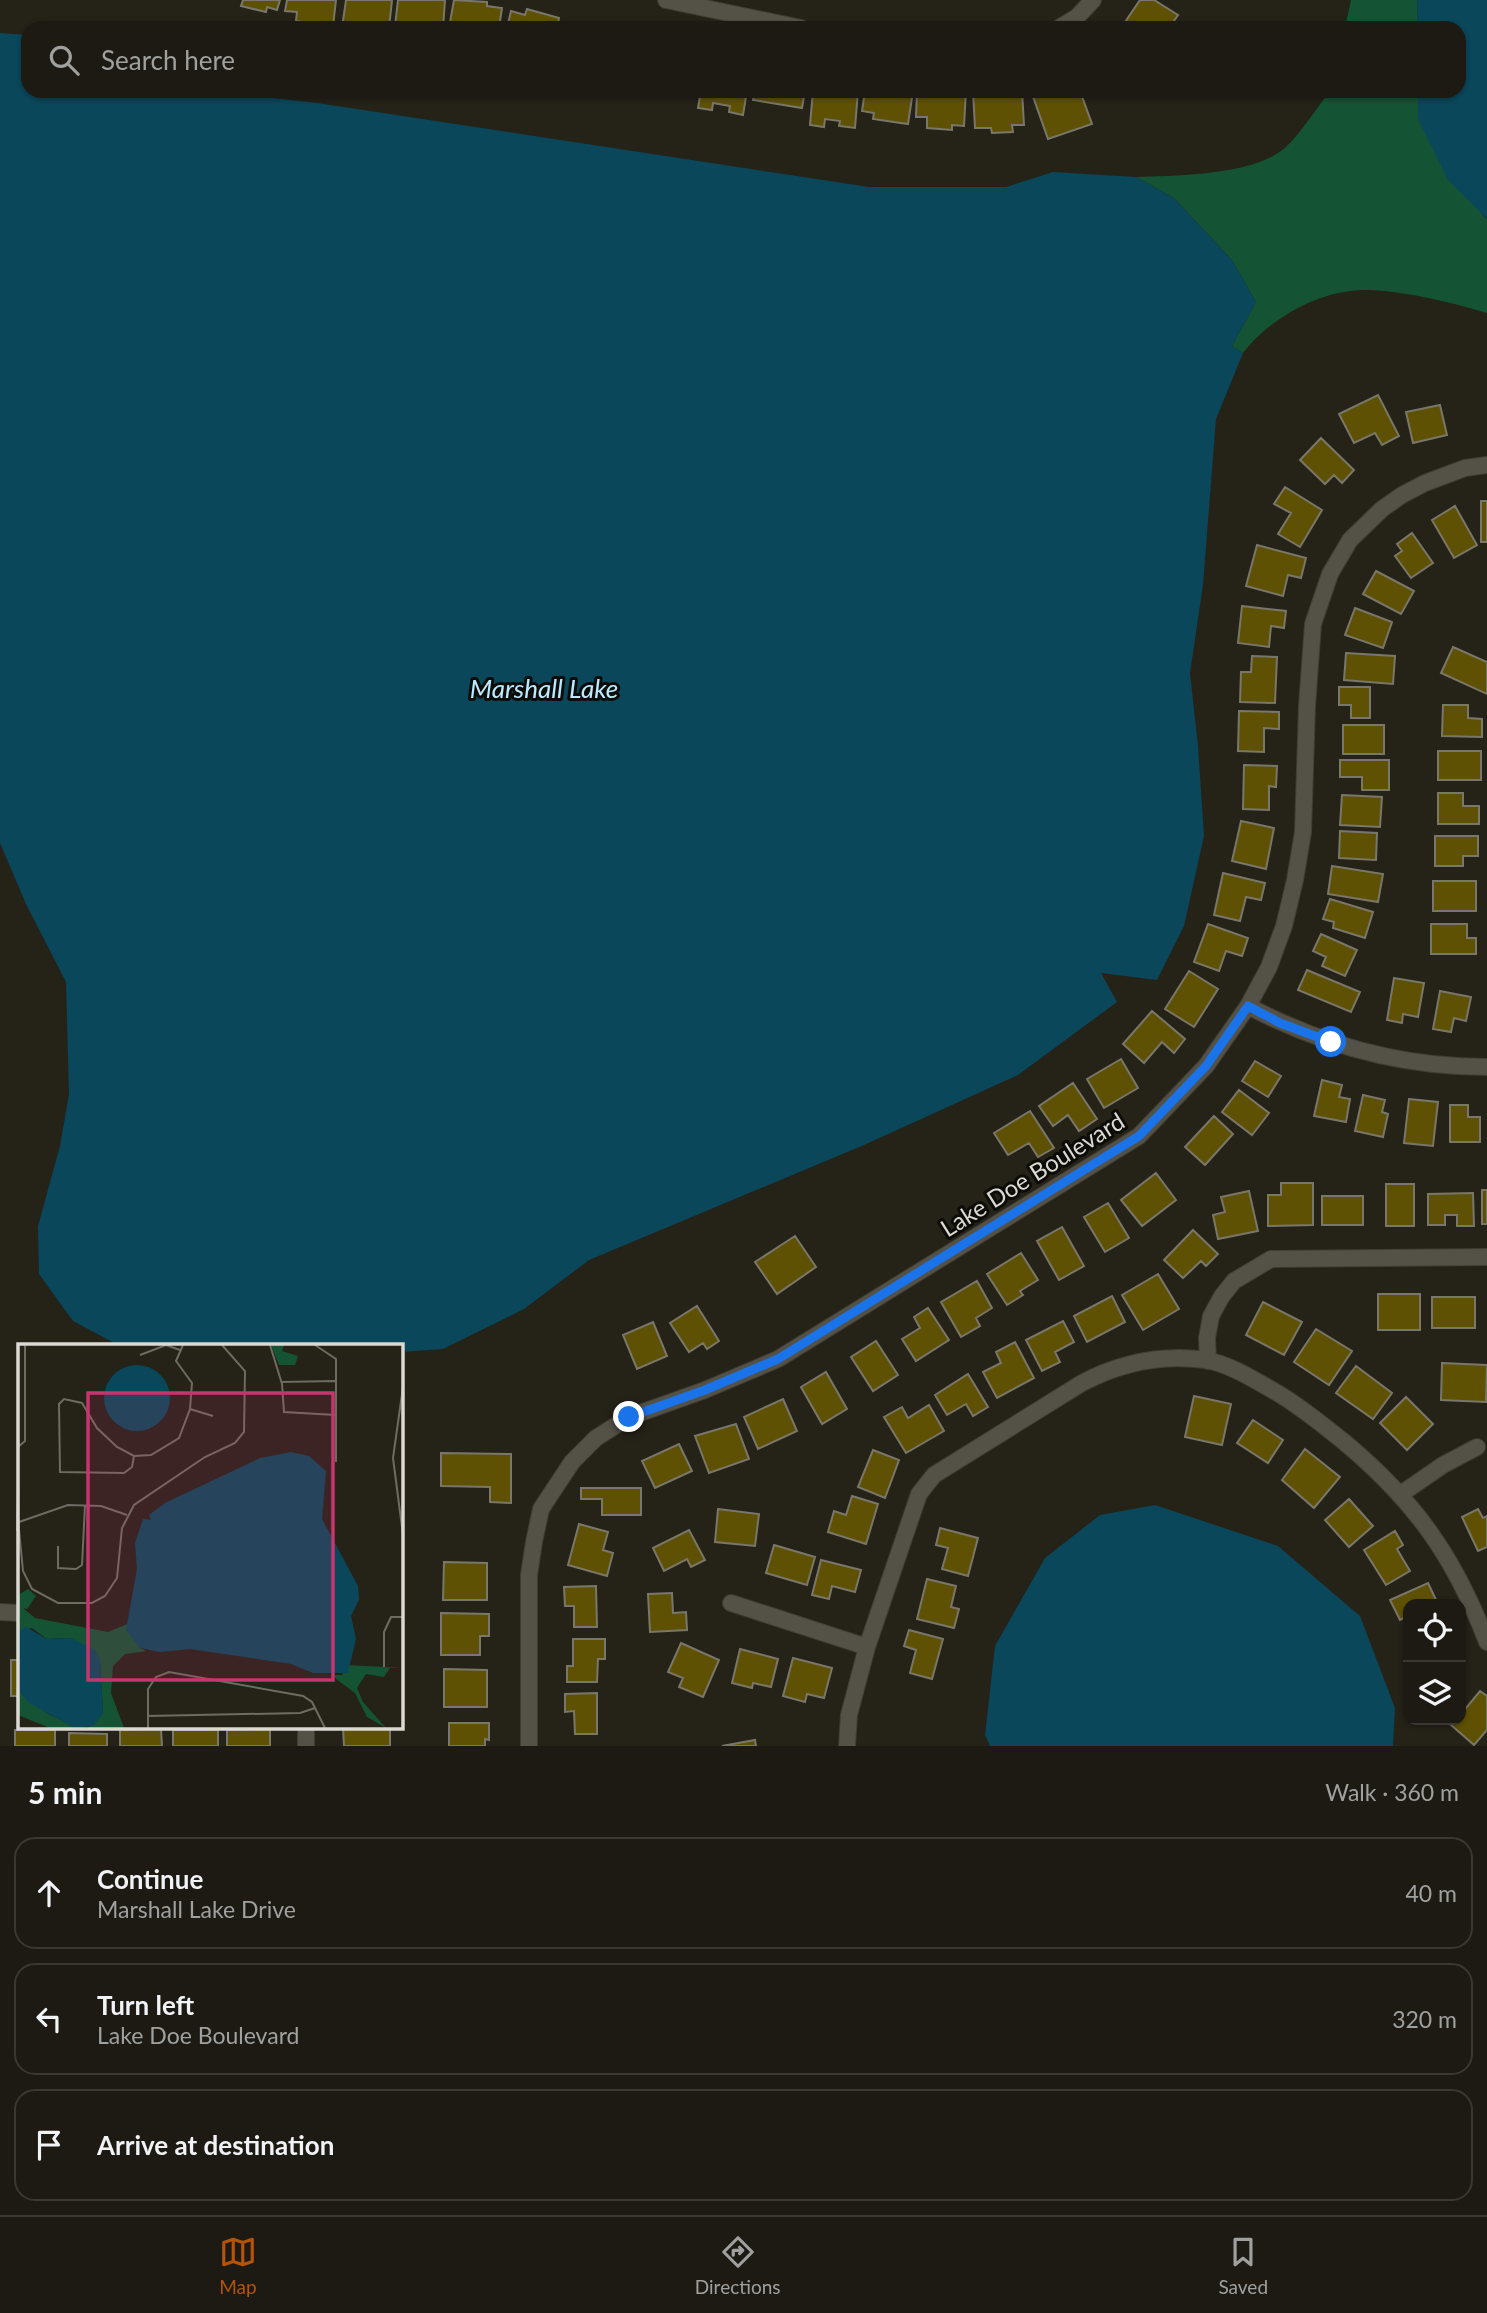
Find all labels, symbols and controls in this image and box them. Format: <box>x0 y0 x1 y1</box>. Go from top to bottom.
search box <box>21 21 1466 98</box>
icon: search <box>45 41 83 79</box>
text: Search here <box>101 44 235 76</box>
water label: Marshall Lake <box>470 672 618 704</box>
route start <box>1315 1026 1346 1057</box>
street label: Lake Doe Boulevard <box>935 1106 1129 1242</box>
inset map <box>18 1344 402 1728</box>
route end <box>613 1401 644 1432</box>
map controls <box>1403 1599 1466 1725</box>
button: locate <box>1403 1599 1466 1662</box>
button: layers <box>1403 1662 1466 1725</box>
text: 5 min <box>28 1774 102 1810</box>
text: Walk · 360 m <box>1325 1778 1459 1806</box>
text: Continue <box>97 1863 203 1895</box>
icon: ahead <box>30 1874 68 1912</box>
text: 40 m <box>1406 1879 1457 1907</box>
text: Marshall Lake Drive <box>97 1895 296 1923</box>
text: Turn left <box>97 1989 194 2021</box>
icon: left <box>30 2000 68 2038</box>
text: 320 m <box>1392 2005 1457 2033</box>
text: Lake Doe Boulevard <box>97 2021 299 2049</box>
icon: arrive <box>30 2126 68 2164</box>
text: Arrive at destination <box>97 2129 334 2161</box>
tab: Map <box>219 2233 257 2298</box>
tab: Directions <box>695 2233 781 2298</box>
tab: Saved <box>1218 2233 1268 2298</box>

